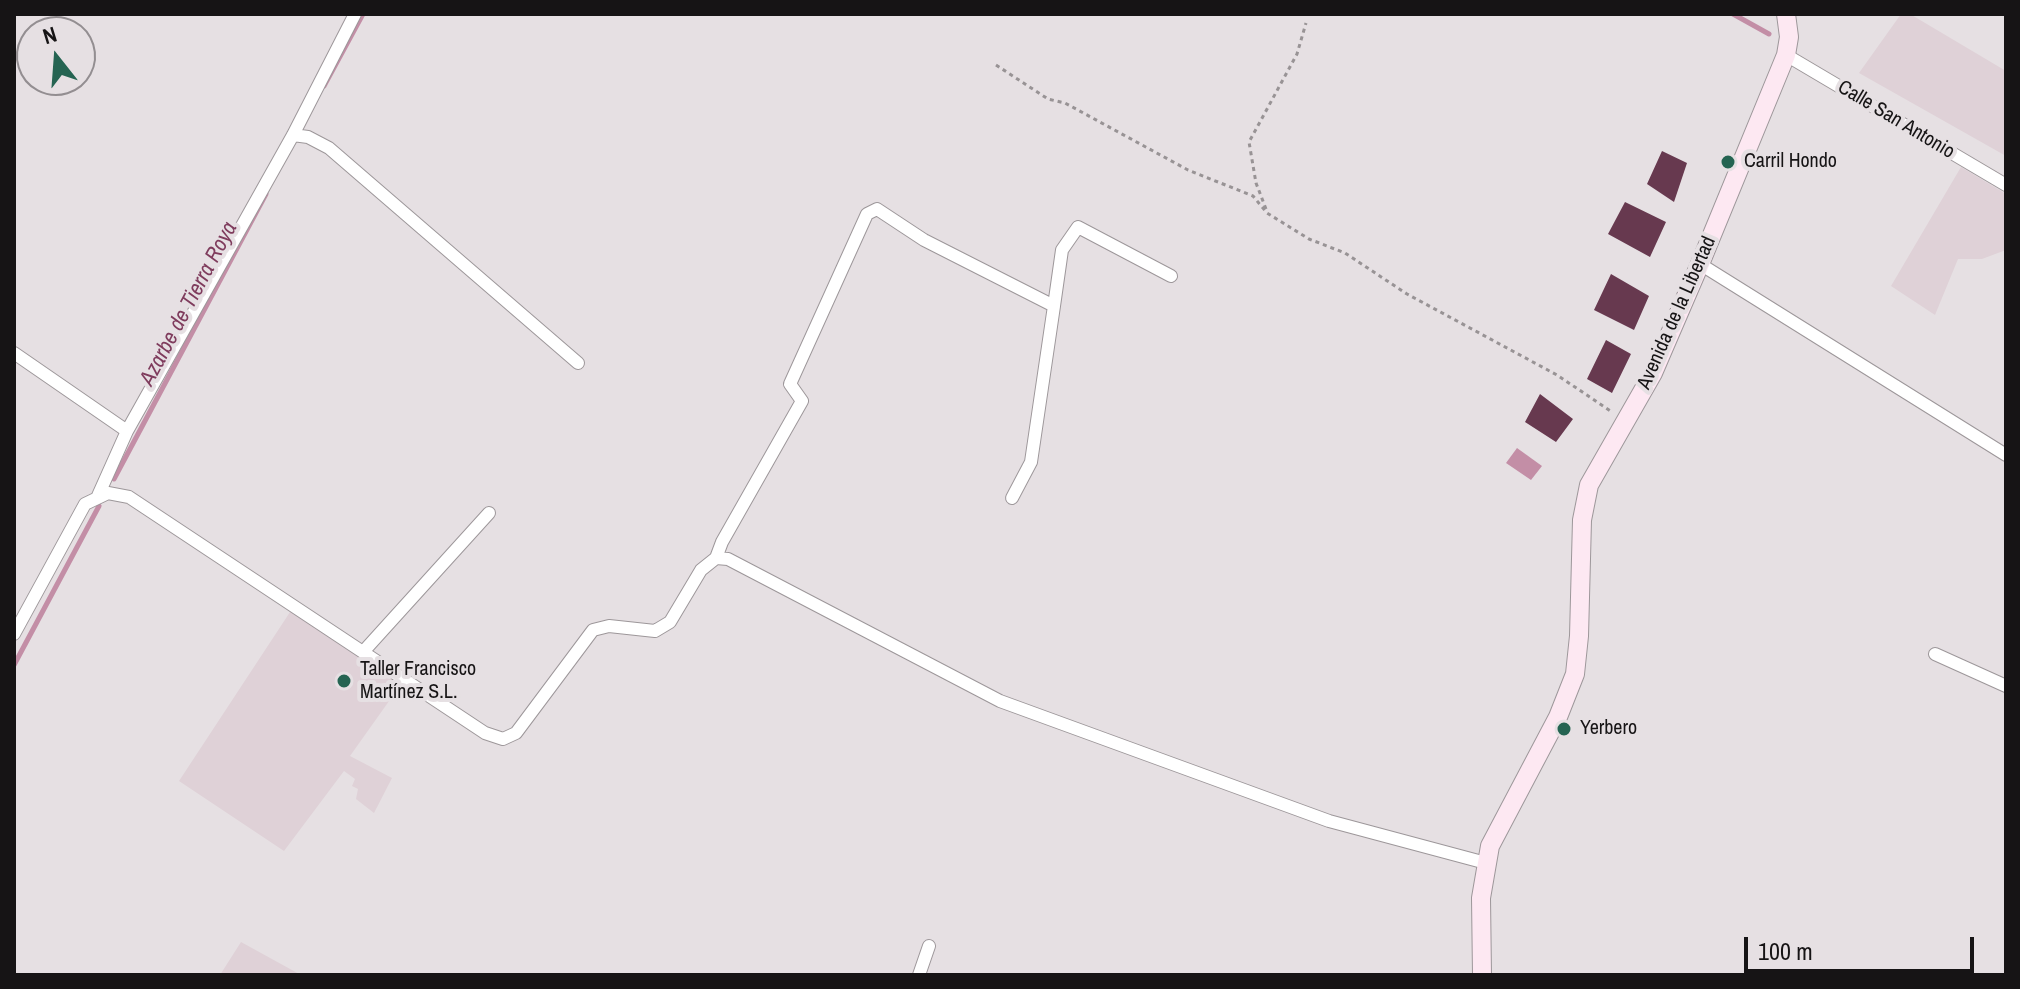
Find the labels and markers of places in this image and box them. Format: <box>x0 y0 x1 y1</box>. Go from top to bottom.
place label: Carril Hondo <box>1744 150 1837 174</box>
marker: Carril Hondo <box>1719 153 1737 171</box>
place label: Taller Francisco Martínez S.L. <box>360 658 476 705</box>
marker: Taller Francisco Martínez S.L. <box>335 672 353 690</box>
place label: Yerbero <box>1580 717 1637 741</box>
marker: Yerbero <box>1555 720 1573 738</box>

